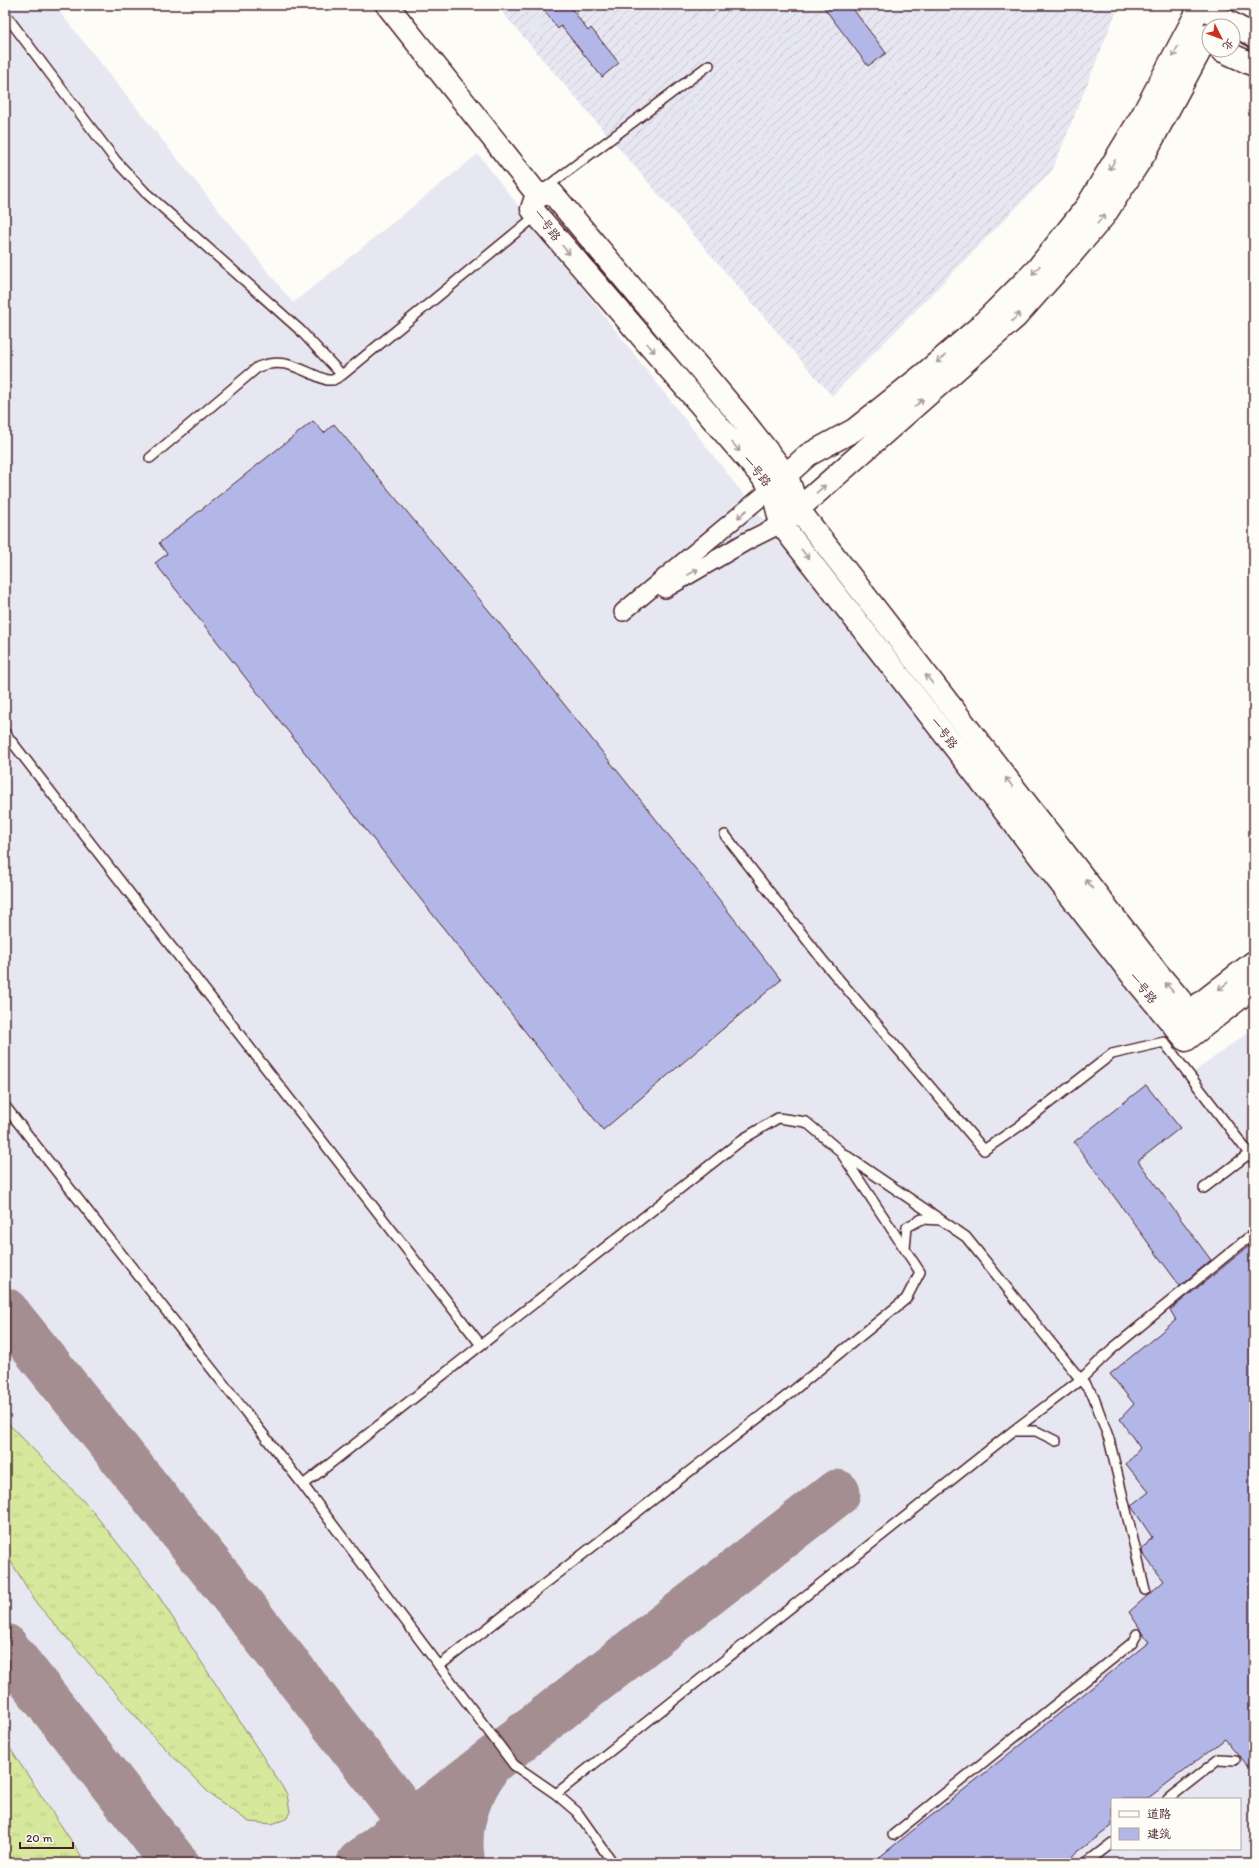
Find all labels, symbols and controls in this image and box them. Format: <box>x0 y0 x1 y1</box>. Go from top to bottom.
north arrow <box>1201 18 1241 58</box>
text: 北 <box>1220 36 1237 53</box>
one-way arrow <box>1171 45 1179 57</box>
one-way arrow <box>1107 159 1115 171</box>
street label: 一号路 <box>531 206 563 244</box>
one-way arrow <box>1096 214 1105 224</box>
one-way arrow <box>562 244 571 255</box>
one-way arrow <box>1031 265 1041 275</box>
one-way arrow <box>1011 312 1021 322</box>
one-way arrow <box>647 343 656 353</box>
one-way arrow <box>936 355 947 364</box>
one-way arrow <box>913 399 924 408</box>
one-way arrow <box>731 441 740 452</box>
street label: 一号路 <box>740 453 774 489</box>
one-way arrow <box>816 485 826 494</box>
one-way arrow <box>738 509 748 518</box>
one-way arrow <box>800 549 809 560</box>
one-way arrow <box>687 568 699 576</box>
one-way arrow <box>925 673 934 684</box>
street label: 一号路 <box>927 715 961 751</box>
one-way arrow <box>1005 776 1013 787</box>
one-way arrow <box>1084 879 1093 890</box>
street label: 一号路 <box>1126 970 1160 1006</box>
one-way arrow <box>1164 981 1173 992</box>
one-way arrow <box>1218 981 1229 990</box>
legend <box>1111 1798 1241 1850</box>
text: 道路 <box>1147 1807 1171 1821</box>
scale bar <box>20 1824 73 1850</box>
text: 建筑 <box>1147 1827 1171 1841</box>
text: 20 m <box>26 1831 53 1845</box>

